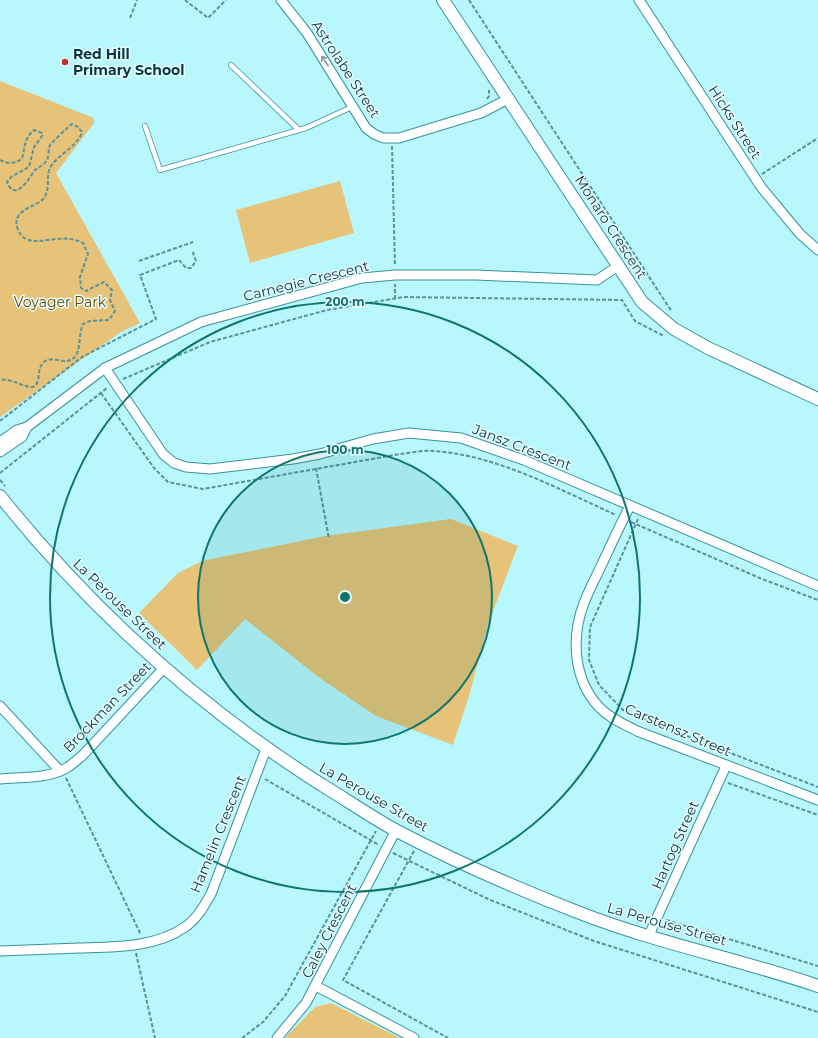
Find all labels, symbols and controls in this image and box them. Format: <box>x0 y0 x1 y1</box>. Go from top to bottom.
street label: Astrolabe Street <box>308 17 384 121</box>
place label: Red Hill Primary School <box>73 45 184 79</box>
one-way arrow <box>320 55 329 66</box>
marker: Red Hill Primary School <box>60 57 70 67</box>
street label: Hicks Street <box>705 82 766 162</box>
street label: Monaro Crescent <box>571 172 651 282</box>
street label: Carnegie Crescent <box>241 257 371 305</box>
park label: Voyager Park <box>14 293 107 311</box>
text: 200 m <box>325 294 365 309</box>
street label: Jansz Crescent <box>469 420 574 474</box>
text: 100 m <box>327 442 363 457</box>
street label: La Perouse Street <box>69 555 171 654</box>
centre of rings <box>338 590 352 604</box>
street label: Brockman Street <box>59 658 155 756</box>
street label: Carstensz Street <box>622 699 734 761</box>
street label: La Perouse Street <box>316 758 432 836</box>
street label: Hamelin Crescent <box>186 772 250 896</box>
street label: Hartog Street <box>647 798 703 892</box>
street label: Caley Crescent <box>297 881 361 981</box>
street label: La Perouse Street <box>605 898 729 950</box>

